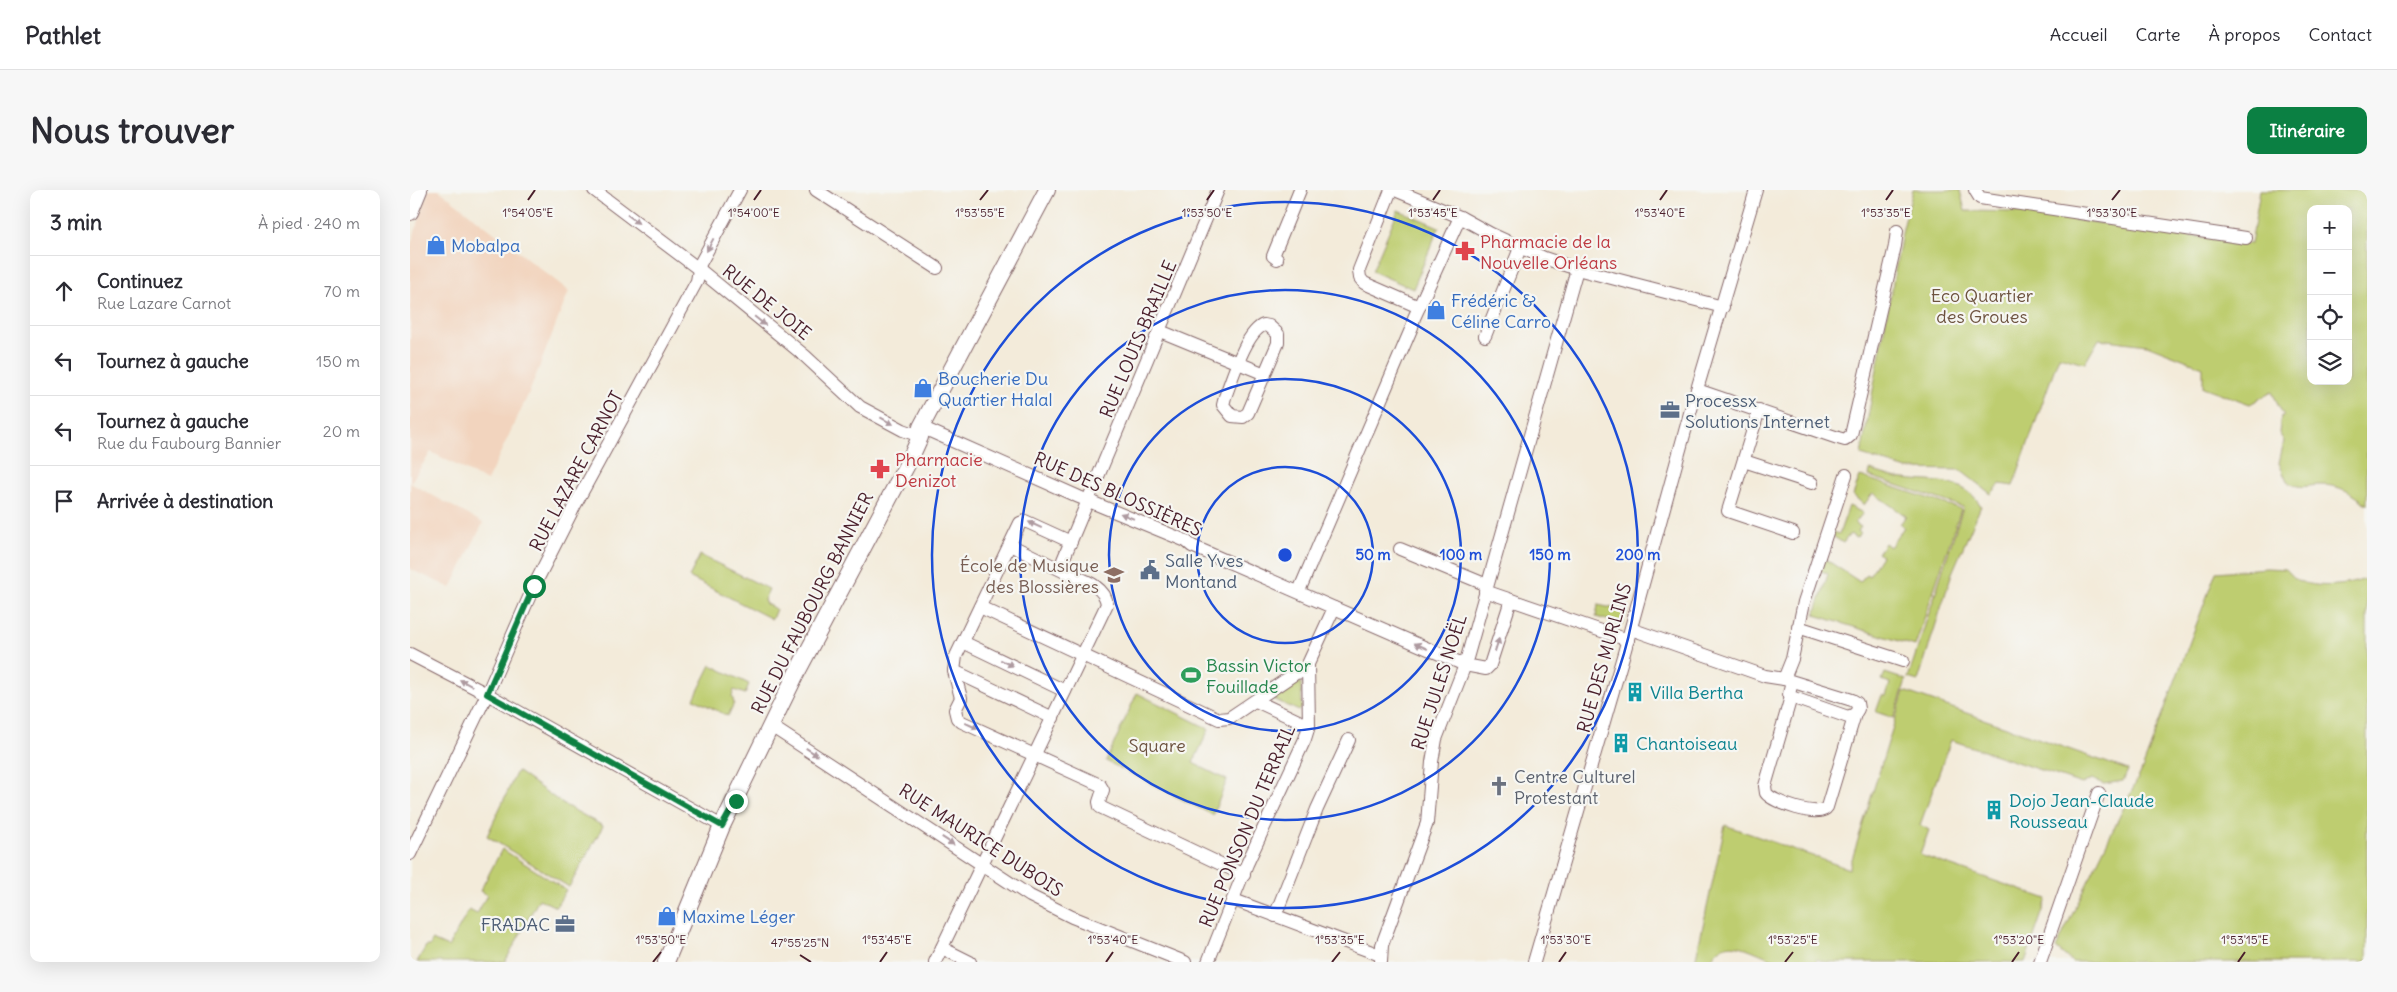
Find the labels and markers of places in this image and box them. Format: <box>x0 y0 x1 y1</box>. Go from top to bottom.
place label: Pharmacie de la Nouvelle Orléans <box>1480 230 1617 274</box>
shop icon: Mobalpa <box>425 234 447 256</box>
place label: Mobalpa <box>451 234 520 257</box>
pharmacy icon: Pharmacie de la Nouvelle Orléans <box>1454 240 1476 262</box>
place label: Frédéric & Céline Carro <box>1451 289 1551 333</box>
shop icon: Frédéric & Céline Carro <box>1425 299 1447 321</box>
place label: Boucherie Du Quartier Halal <box>938 367 1053 411</box>
shop icon: Boucherie Du Quartier Halal <box>912 377 934 399</box>
place label: Processx Solutions Internet <box>1685 389 1830 433</box>
office icon: Processx Solutions Internet <box>1659 399 1681 421</box>
place label: Pharmacie Denizot <box>895 448 983 492</box>
pharmacy icon: Pharmacie Denizot <box>869 458 891 480</box>
centre of rings <box>1276 546 1294 564</box>
place label: Salle Yves Montand <box>1165 549 1243 593</box>
place label: École de Musique des Blossières <box>960 554 1099 598</box>
public building icon: Salle Yves Montand <box>1139 559 1161 581</box>
school or university icon: École de Musique des Blossières <box>1103 564 1125 586</box>
place label: Bassin Victor Fouillade <box>1206 654 1312 698</box>
sports icon: Bassin Victor Fouillade <box>1180 664 1202 686</box>
building icon: Villa Bertha <box>1624 681 1646 703</box>
place label: Villa Bertha <box>1650 681 1743 704</box>
building icon: Chantoiseau <box>1610 732 1632 754</box>
place label: Chantoiseau <box>1636 732 1738 755</box>
place label: Centre Culturel Protestant <box>1514 765 1635 809</box>
church icon: Centre Culturel Protestant <box>1488 775 1510 797</box>
place label: Dojo Jean-Claude Rousseau <box>2009 789 2154 833</box>
building icon: Dojo Jean-Claude Rousseau <box>1983 799 2005 821</box>
shop icon: Maxime Léger <box>656 905 678 927</box>
place label: Maxime Léger <box>682 905 796 928</box>
place label: FRADAC <box>481 913 550 936</box>
office icon: FRADAC <box>554 913 576 935</box>

